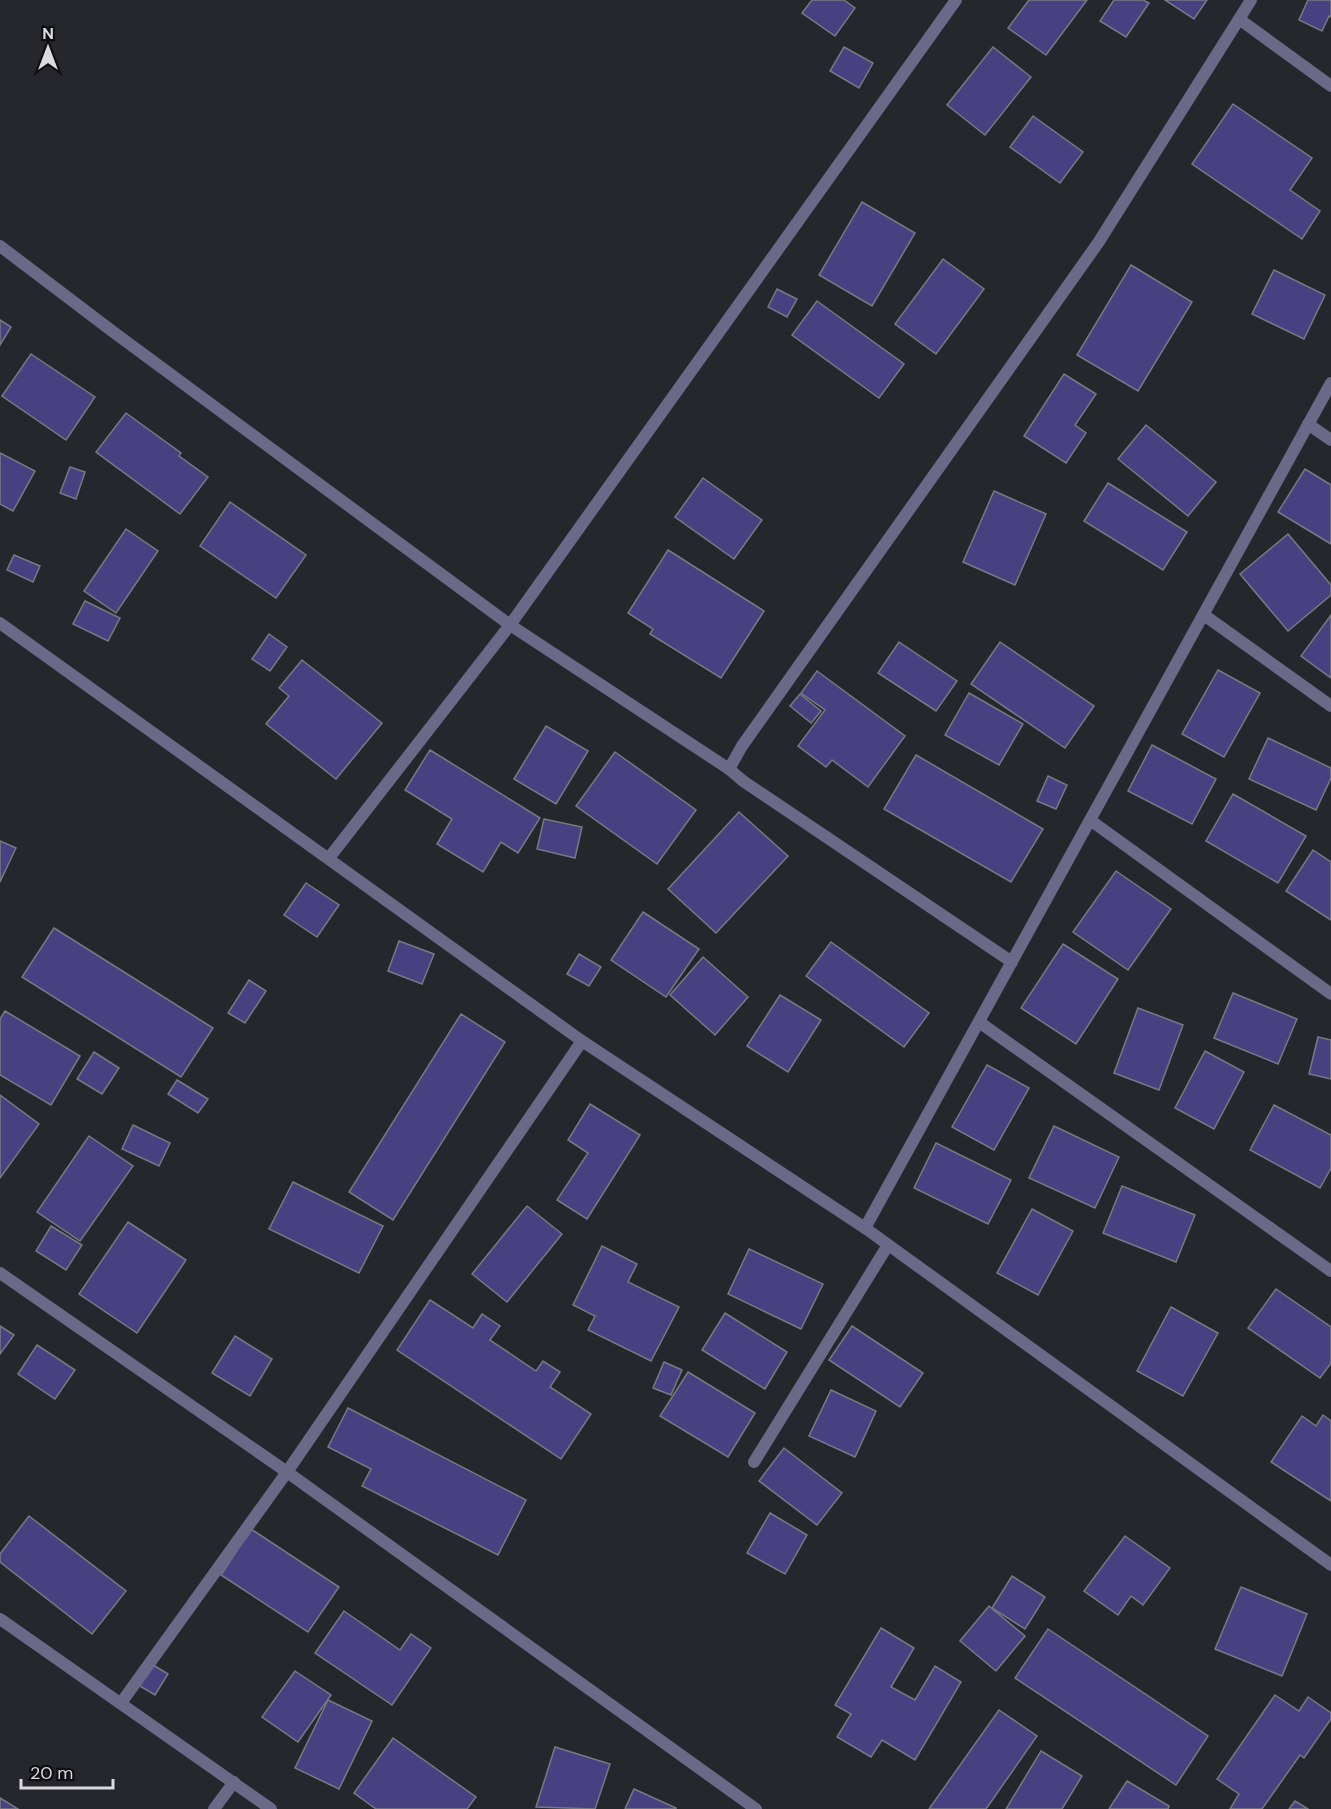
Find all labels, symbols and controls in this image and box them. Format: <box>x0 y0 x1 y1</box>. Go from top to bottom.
north arrow <box>18 18 78 78</box>
text: N <box>42 23 54 44</box>
scale bar <box>21 1752 112 1790</box>
text: 20 m <box>30 1761 73 1785</box>

